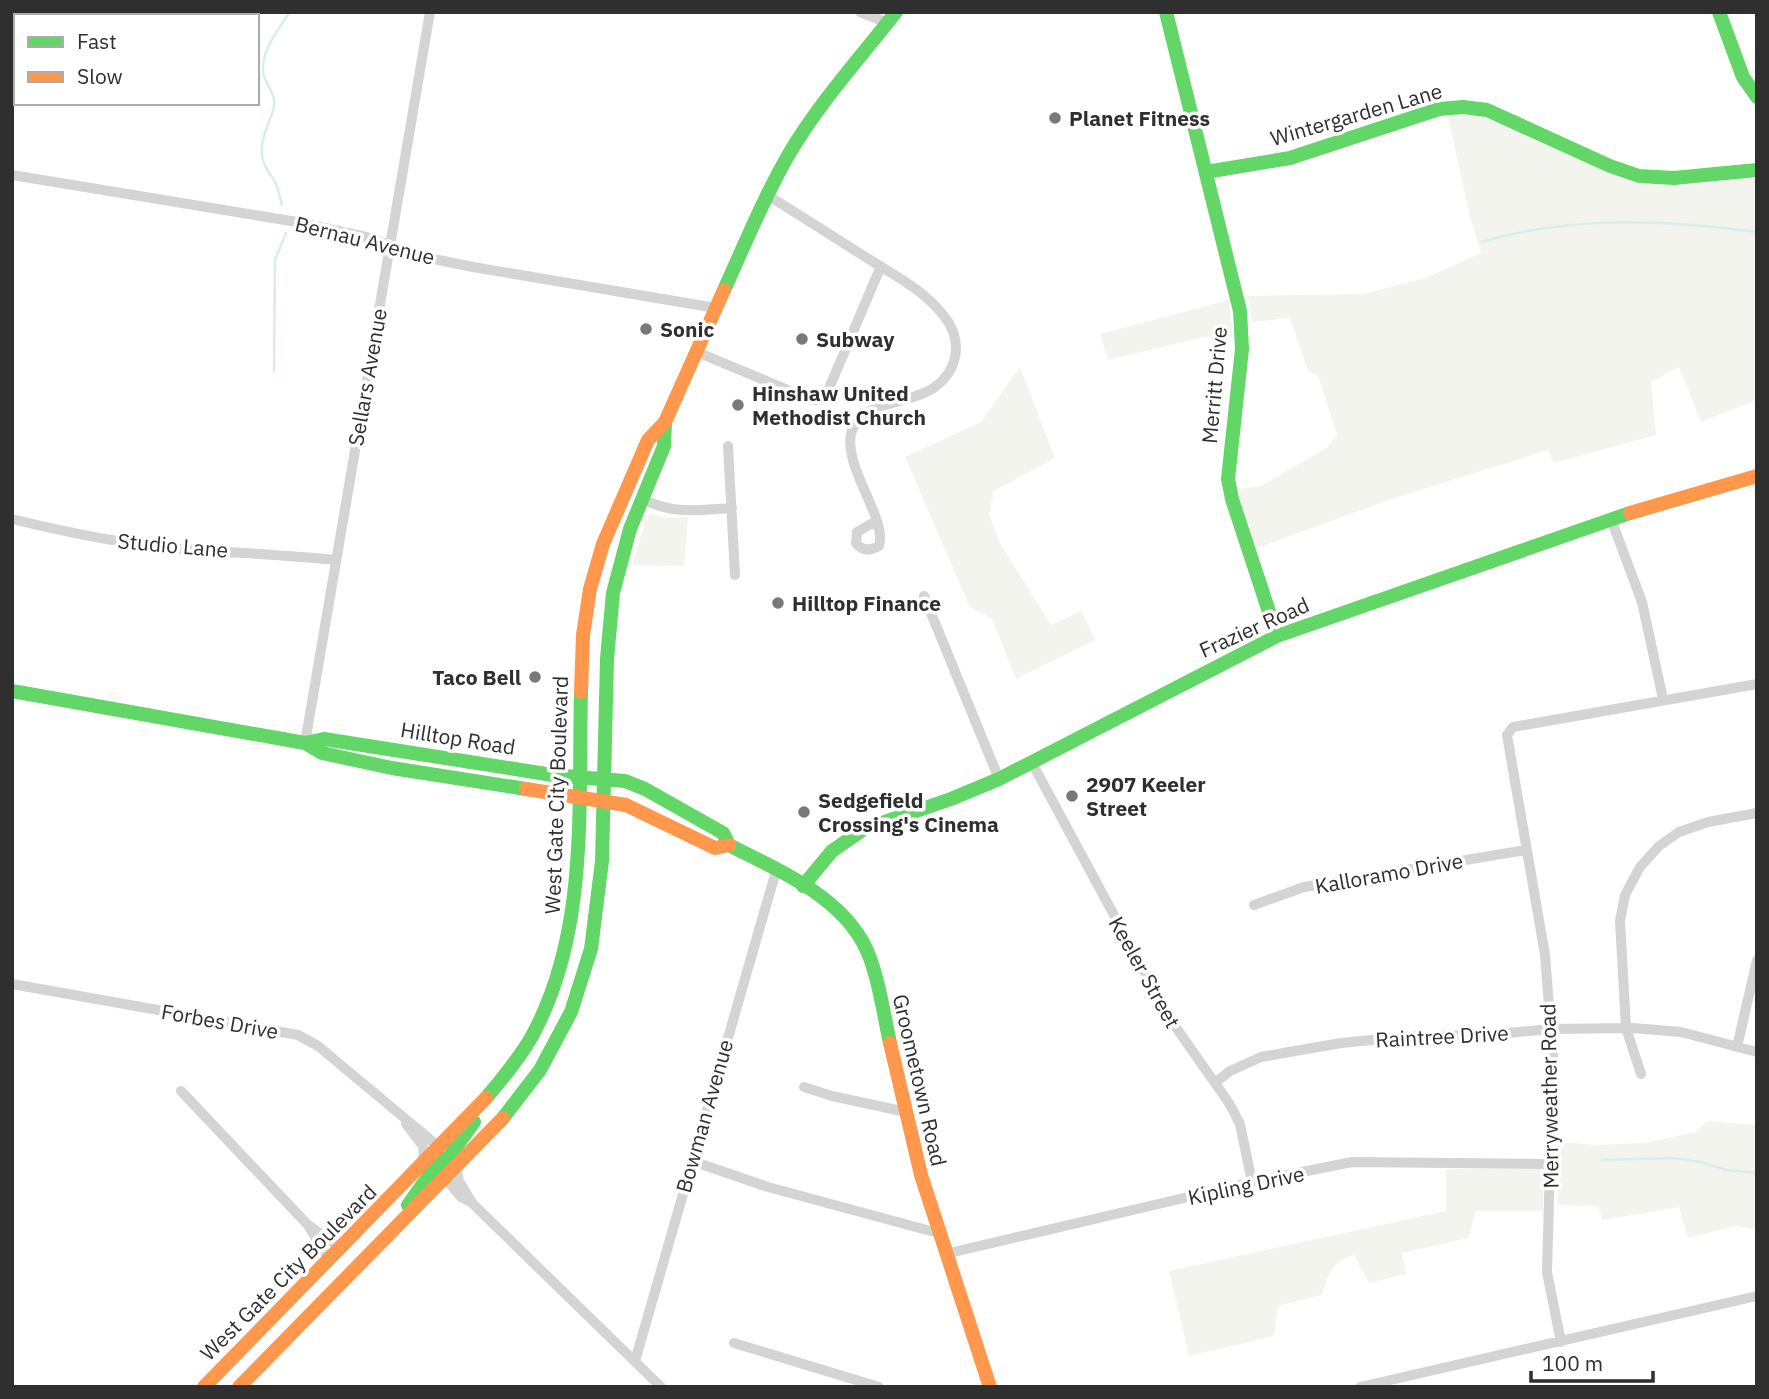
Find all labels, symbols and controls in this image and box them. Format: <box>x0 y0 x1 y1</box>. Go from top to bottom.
legend <box>14 14 259 105</box>
text: Fast <box>77 27 117 55</box>
text: Slow <box>77 62 123 90</box>
street label: Wintergarden Lane <box>1267 76 1445 152</box>
place label: Planet Fitness <box>1069 104 1210 132</box>
marker: Planet Fitness <box>1047 110 1063 126</box>
street label: Bernau Avenue <box>292 209 438 271</box>
street label: Sellars Avenue <box>341 306 393 448</box>
place label: Sonic <box>660 315 714 343</box>
marker: Sonic <box>638 321 654 337</box>
place label: Subway <box>816 325 895 353</box>
street label: Merritt Drive <box>1195 325 1233 445</box>
marker: Subway <box>794 331 810 347</box>
place label: Hinshaw United Methodist Church <box>752 379 926 431</box>
marker: Hinshaw United Methodist Church <box>730 397 746 413</box>
street label: Studio Lane <box>117 526 229 564</box>
place label: Hilltop Finance <box>792 589 941 617</box>
street label: Frazier Road <box>1195 590 1313 664</box>
marker: Hilltop Finance <box>770 595 786 611</box>
place label: Taco Bell <box>432 663 521 691</box>
marker: Taco Bell <box>527 669 543 685</box>
street label: West Gate City Boulevard <box>538 675 574 915</box>
street label: Hilltop Road <box>399 715 517 761</box>
place label: 2907 Keeler Street <box>1086 770 1206 822</box>
place label: Sedgefield Crossing's Cinema <box>818 786 999 838</box>
marker: 2907 Keeler Street <box>1064 788 1080 804</box>
marker: Sedgefield Crossing's Cinema <box>796 804 812 820</box>
street label: Kalloramo Drive <box>1313 846 1465 900</box>
street label: Keeler Street <box>1103 911 1187 1033</box>
street label: Groometown Road <box>887 991 953 1169</box>
street label: Forbes Drive <box>159 997 281 1045</box>
street label: Merryweather Road <box>1533 1003 1565 1189</box>
street label: Raintree Drive <box>1375 1019 1509 1053</box>
street label: Bowman Avenue <box>669 1036 739 1196</box>
street label: Kipling Drive <box>1185 1159 1307 1211</box>
street label: West Gate City Boulevard <box>194 1178 382 1366</box>
scale bar <box>1531 1340 1654 1384</box>
text: 100 m <box>1542 1349 1603 1377</box>

